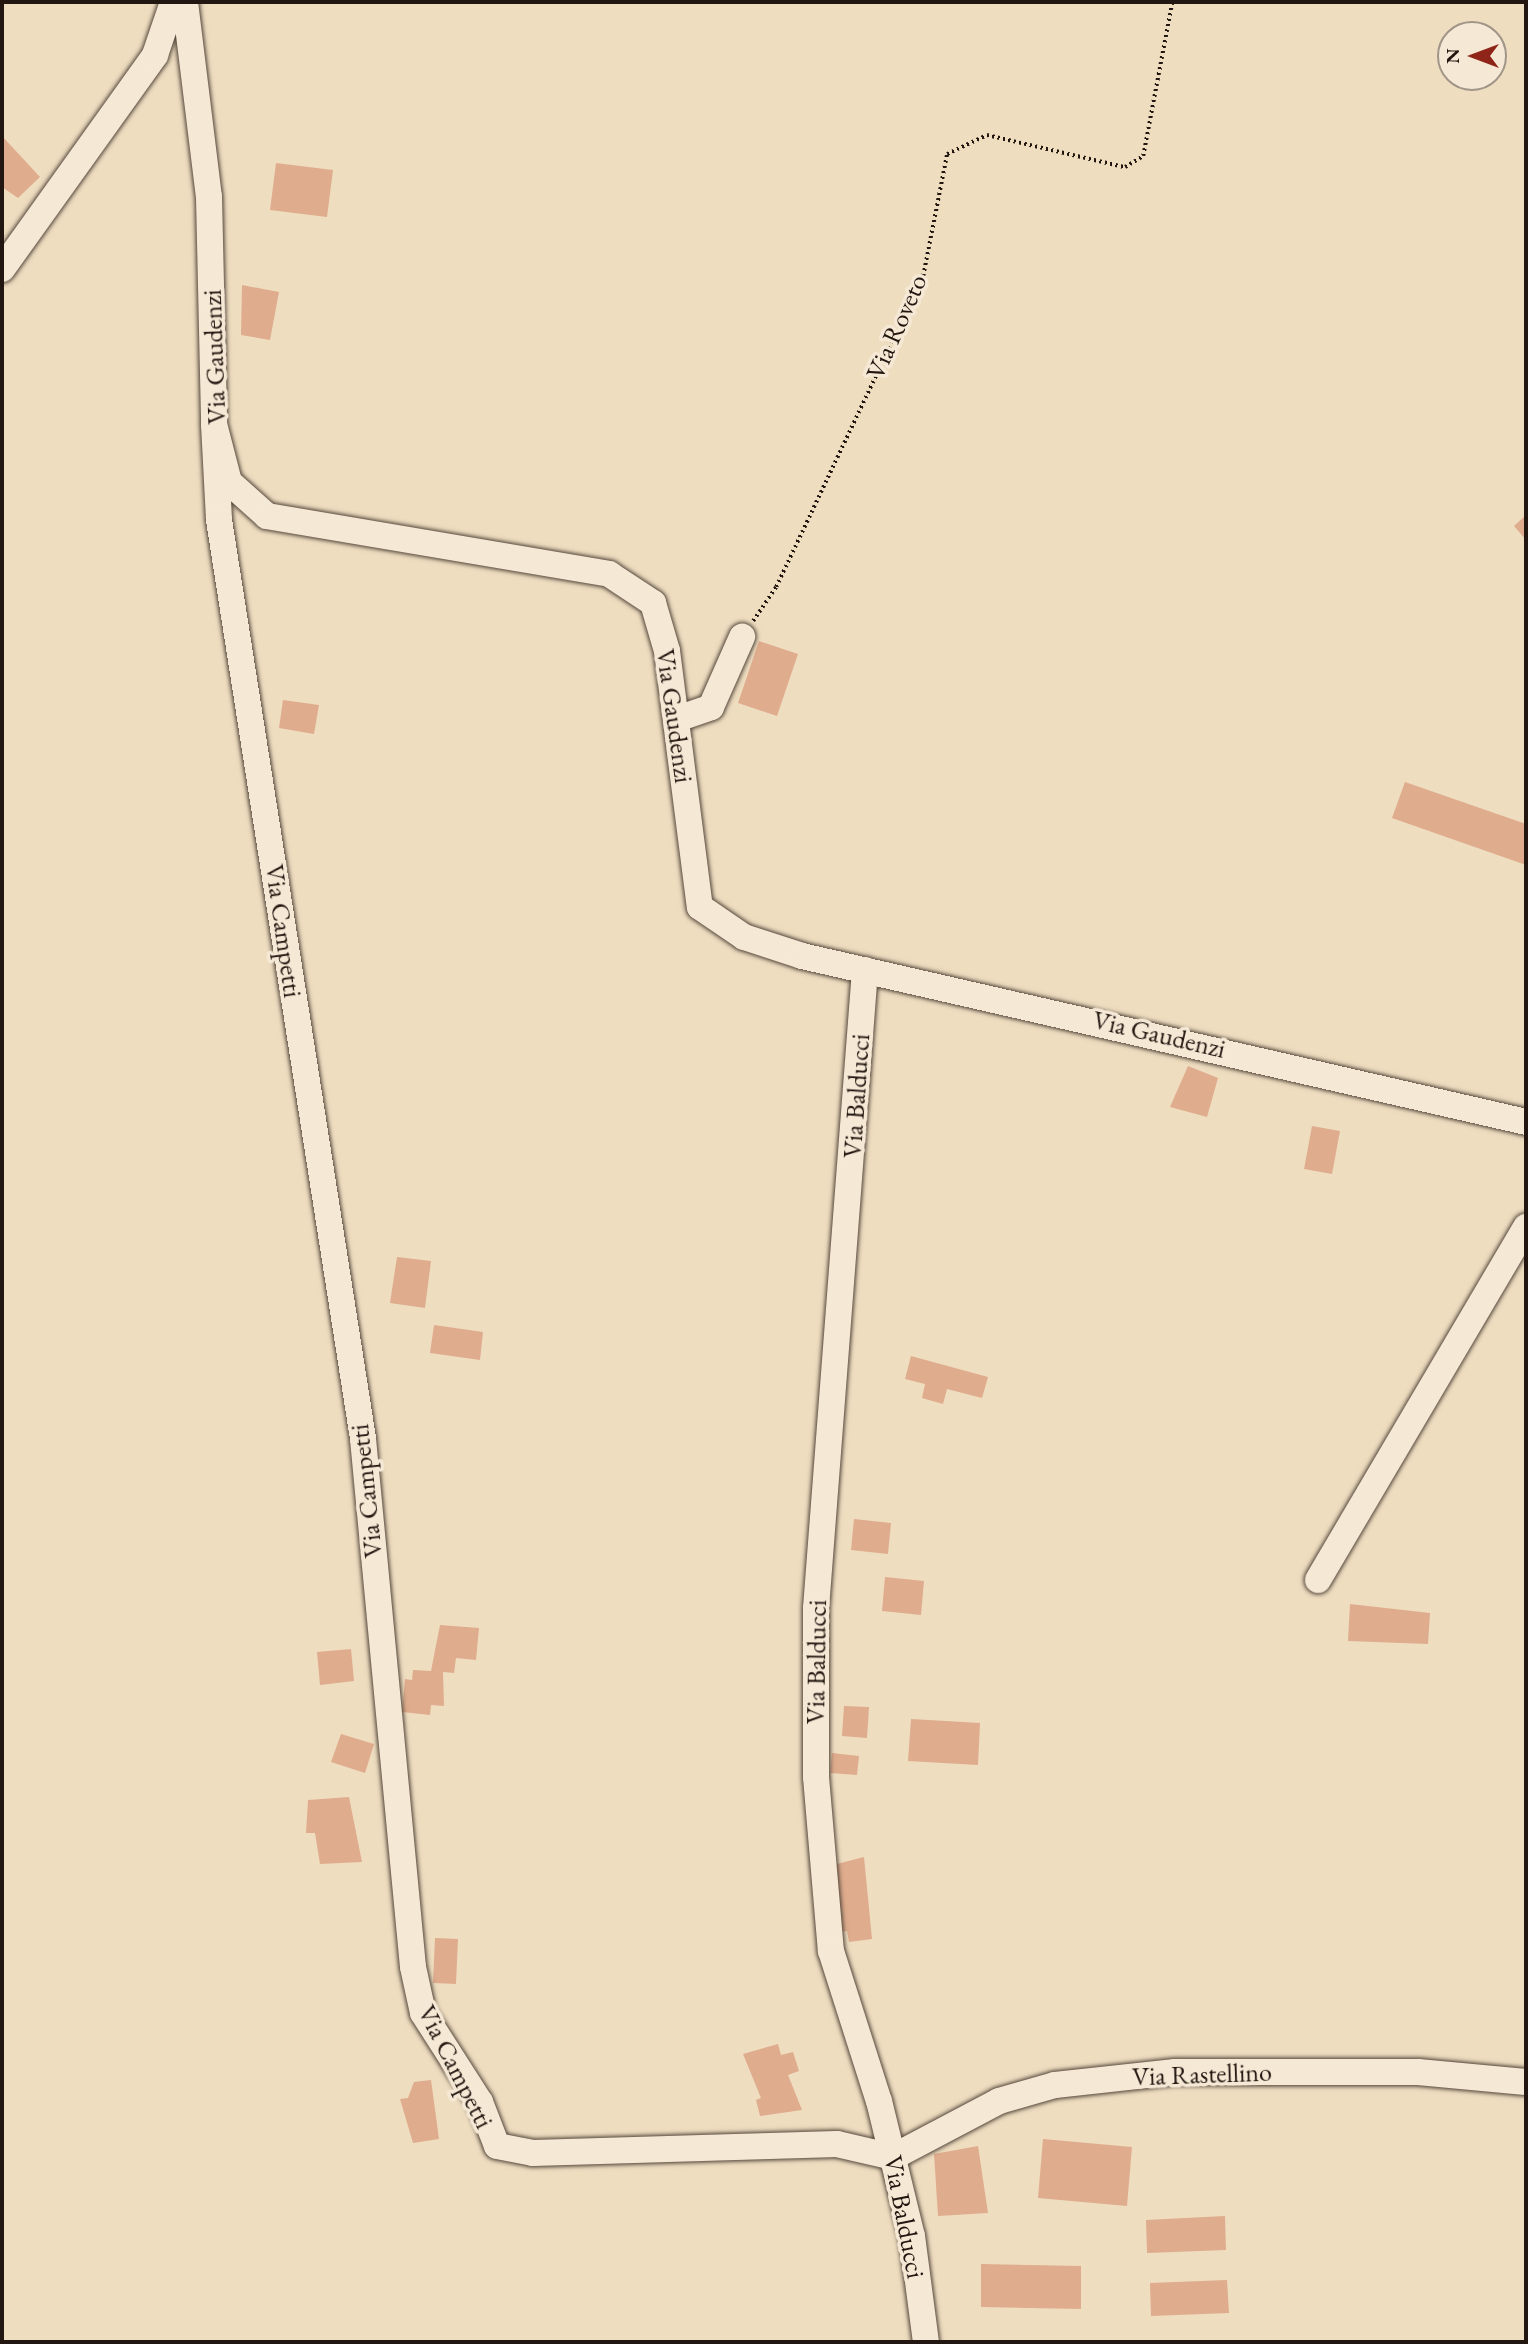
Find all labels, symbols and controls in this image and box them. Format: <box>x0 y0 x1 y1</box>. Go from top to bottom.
north arrow <box>1437 21 1507 91</box>
text: N <box>1440 48 1465 64</box>
street label: Via Roveto <box>860 270 934 384</box>
street label: Via Gaudenzi <box>197 289 233 425</box>
street label: Via Gaudenzi <box>649 647 699 785</box>
street label: Via Campetti <box>258 862 308 1000</box>
street label: Via Gaudenzi <box>1090 1005 1228 1065</box>
street label: Via Balducci <box>837 1033 877 1159</box>
street label: Via Campetti <box>344 1423 390 1559</box>
street label: Via Balducci <box>800 1599 834 1725</box>
street label: Via Campetti <box>411 2000 499 2134</box>
street label: Via Rastellino <box>1132 2057 1272 2093</box>
street label: Via Balducci <box>877 2153 931 2281</box>

